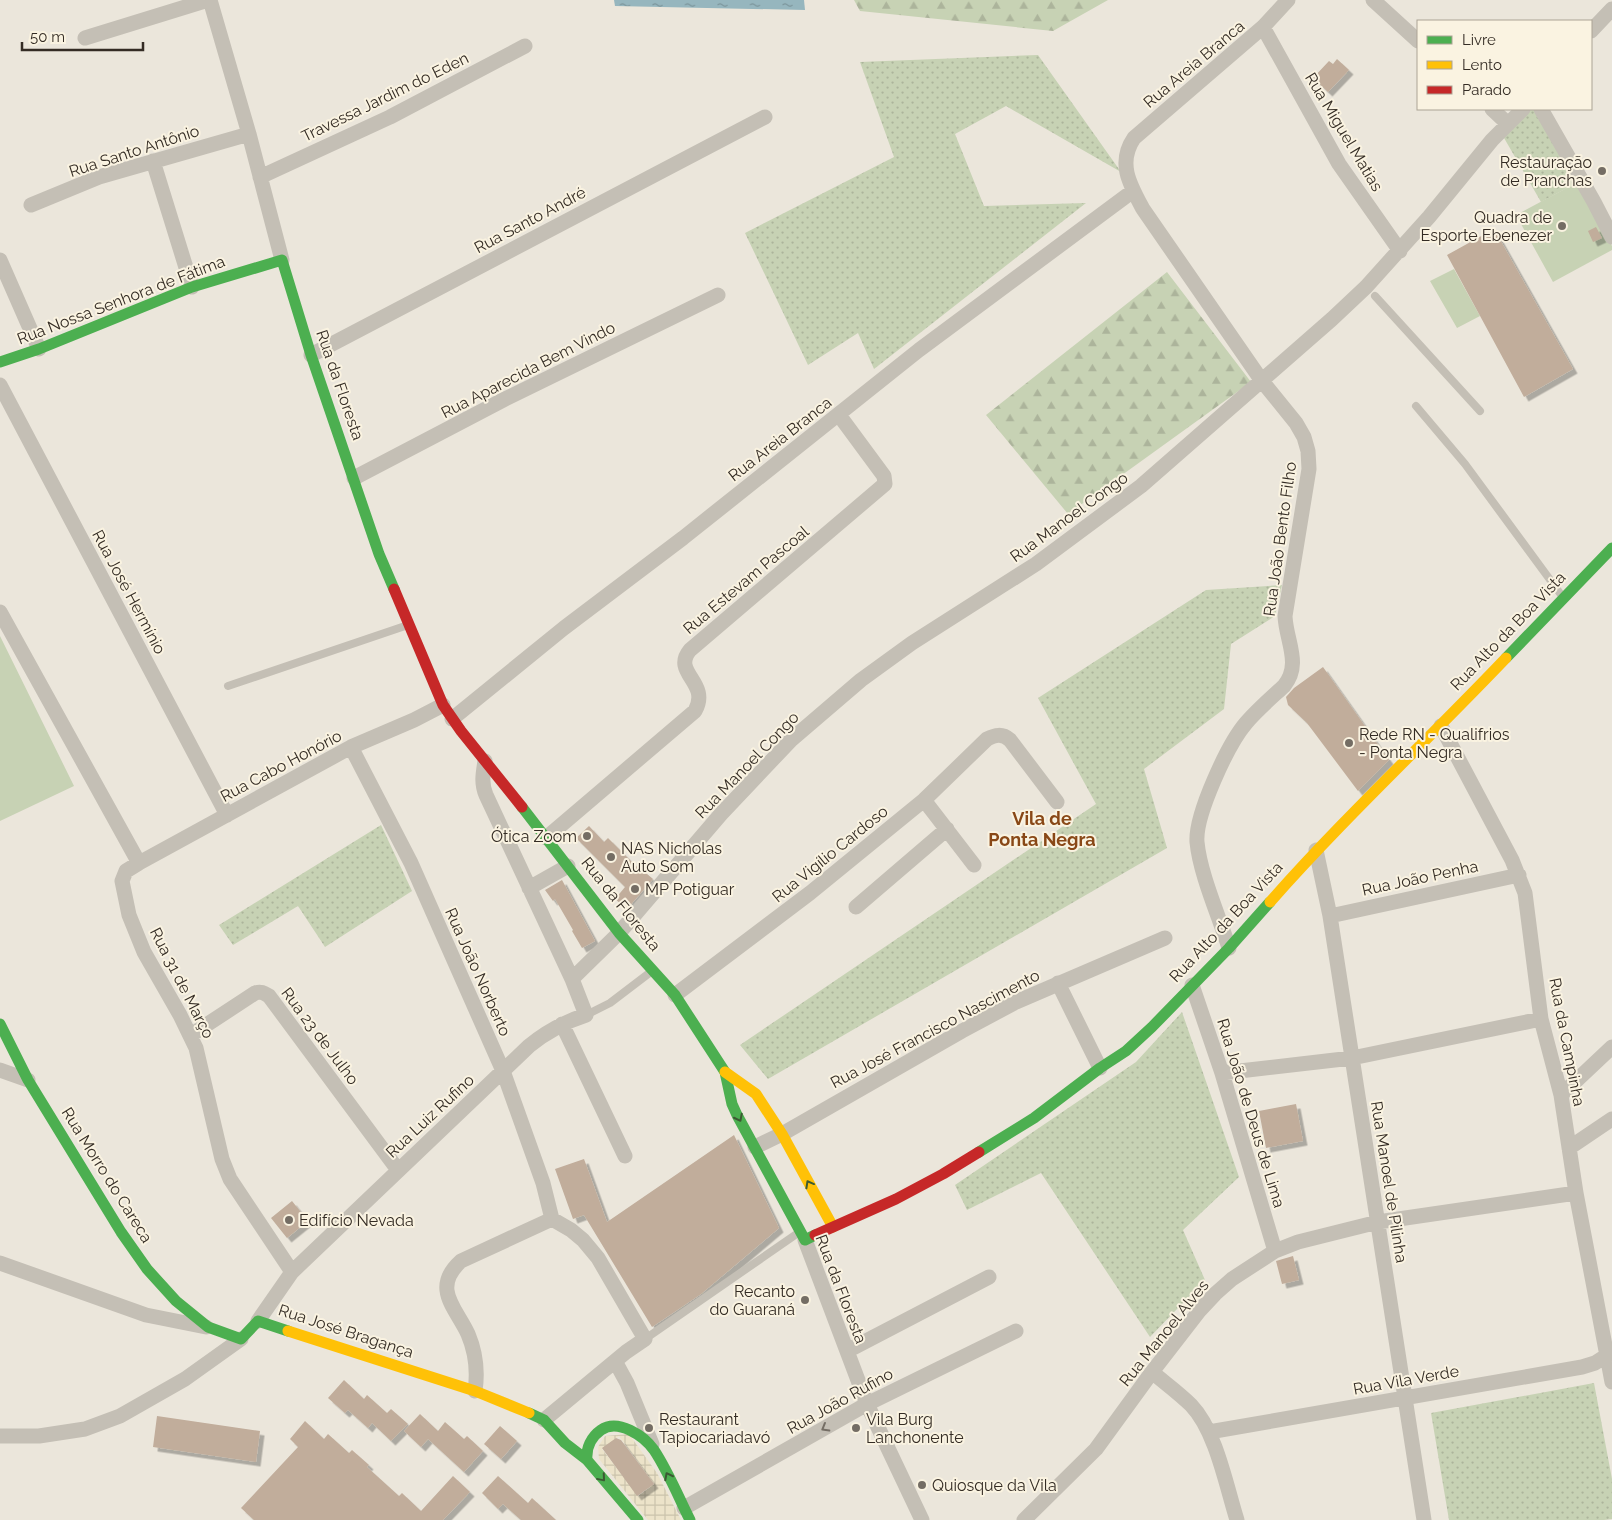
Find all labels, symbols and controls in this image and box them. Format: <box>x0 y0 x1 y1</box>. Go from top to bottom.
street label: Rua Areia Branca <box>1140 16 1248 112</box>
scale bar <box>22 20 144 52</box>
legend <box>1417 20 1592 110</box>
text: 50 m <box>30 28 65 46</box>
text: Livre <box>1462 31 1496 49</box>
street label: Travessa Jardim do Eden <box>298 48 472 146</box>
text: Lento <box>1462 56 1502 74</box>
street label: Rua Miguel Matias <box>1301 69 1387 195</box>
text: Parado <box>1462 81 1511 99</box>
street label: Rua Santo Antônio <box>66 121 202 181</box>
place label: Restauração de Pranchas <box>1500 153 1592 190</box>
marker: Restauração de Pranchas <box>1596 165 1608 177</box>
street label: Rua Santo André <box>471 183 589 257</box>
place label: Quadra de Esporte Ebenezer <box>1421 208 1552 245</box>
marker: Quadra de Esporte Ebenezer <box>1556 220 1568 232</box>
street label: Rua Nossa Senhora de Fátima <box>14 252 228 348</box>
street label: Rua Aparecida Bem Vindo <box>438 318 618 422</box>
street label: Rua da Floresta <box>312 327 368 443</box>
street label: Rua Areia Branca <box>725 393 835 485</box>
street label: Rua João Bento Filho <box>1260 461 1300 617</box>
street label: Rua Manoel Congo <box>1006 468 1132 566</box>
street label: Rua Estevam Pascoal <box>679 522 813 638</box>
street label: Rua José Hermínio <box>88 527 170 657</box>
street label: Rua Alto da Boa Vista <box>1446 568 1570 694</box>
street label: Rua Manoel Congo <box>691 708 803 822</box>
place label: Rede RN - Qualifrios - Ponta Negra <box>1359 725 1510 762</box>
street label: Rua Cabo Honório <box>217 726 345 806</box>
marker: Rede RN - Qualifrios - Ponta Negra <box>1343 737 1355 749</box>
street label: Rua Vigílio Cardoso <box>768 802 892 906</box>
district label: Vila de Ponta Negra <box>988 808 1096 850</box>
place label: Ótica Zoom <box>491 826 577 846</box>
marker: Ótica Zoom <box>581 830 593 842</box>
place label: NAS Nicholas Auto Som <box>621 839 722 876</box>
marker: NAS Nicholas Auto Som <box>605 851 617 863</box>
street label: Rua da Floresta <box>577 853 665 955</box>
street label: Rua João Penha <box>1360 856 1480 900</box>
street label: Rua Alto da Boa Vista <box>1165 858 1287 986</box>
place label: MP Potiguar <box>645 880 735 899</box>
marker: MP Potiguar <box>629 883 641 895</box>
street label: Rua João Norberto <box>441 905 515 1039</box>
street label: Rua 31 de Março <box>146 924 218 1042</box>
street label: Rua José Francisco Nascimento <box>827 966 1043 1092</box>
street label: Rua da Campinha <box>1545 976 1589 1108</box>
street label: Rua 23 de Julho <box>277 984 363 1088</box>
street label: Rua João de Deus de Lima <box>1213 1016 1289 1210</box>
street label: Rua Luiz Rufino <box>382 1070 478 1162</box>
street label: Rua Manoel de Pilinha <box>1367 1100 1411 1264</box>
street label: Rua Morro do Careca <box>58 1104 156 1246</box>
one-way arrow <box>733 1113 743 1122</box>
one-way arrow <box>806 1180 816 1189</box>
place label: Edifício Nevada <box>299 1211 414 1230</box>
marker: Edifício Nevada <box>283 1214 295 1226</box>
street label: Rua da Floresta <box>811 1232 871 1346</box>
street label: Rua Manoel Alves <box>1115 1276 1213 1390</box>
place label: Recanto do Guaraná <box>709 1282 795 1319</box>
marker: Recanto do Guaraná <box>799 1294 811 1306</box>
street label: Rua José Bragança <box>276 1300 416 1362</box>
street label: Rua Vila Verde <box>1352 1361 1460 1399</box>
street label: Rua João Rufino <box>784 1364 896 1438</box>
place label: Restaurant Tapiocariadavó <box>659 1410 770 1447</box>
place label: Vila Burg Lanchonente <box>866 1410 964 1447</box>
marker: Restaurant Tapiocariadavó <box>643 1422 655 1434</box>
one-way arrow <box>821 1422 830 1432</box>
marker: Vila Burg Lanchonente <box>850 1422 862 1434</box>
one-way arrow <box>596 1472 604 1481</box>
one-way arrow <box>664 1473 674 1482</box>
place label: Quiosque da Vila <box>932 1476 1057 1495</box>
marker: Quiosque da Vila <box>916 1479 928 1491</box>

